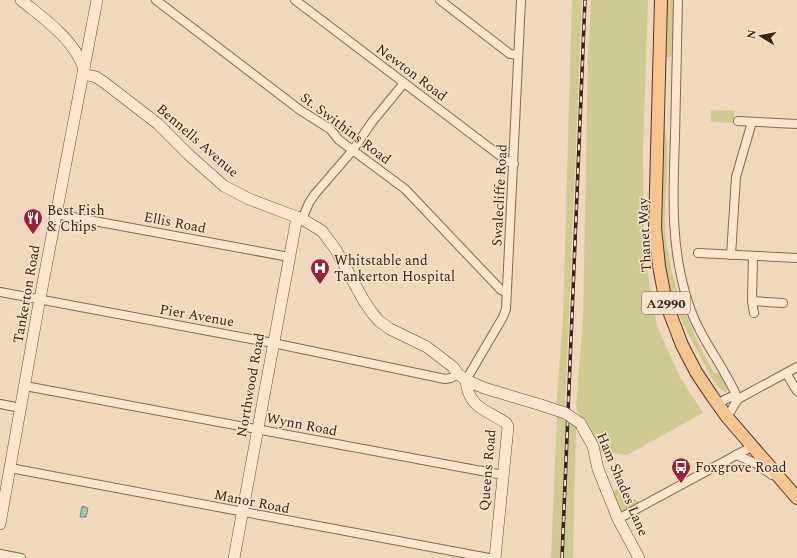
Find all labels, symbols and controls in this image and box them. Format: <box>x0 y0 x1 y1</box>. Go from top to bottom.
north arrow <box>741 16 781 56</box>
text: N <box>742 28 761 40</box>
street label: Newton Road <box>372 39 452 106</box>
street label: St. Swithins Road <box>296 87 396 170</box>
street label: Bennells Avenue <box>152 99 244 182</box>
street label: Swalecliffe Road <box>486 143 513 247</box>
street label: Thanet Way <box>632 196 657 273</box>
place label: Best Fish & Chips <box>47 200 105 237</box>
street label: Ellis Road <box>142 206 208 239</box>
restaurant icon: Best Fish & Chips <box>22 207 44 235</box>
street label: Tankerton Road <box>8 243 45 345</box>
place label: Whitstable and Tankerton Hospital <box>334 250 455 287</box>
hospital icon: Whitstable and Tankerton Hospital <box>309 257 331 285</box>
road number: A2990 <box>642 292 690 314</box>
street label: Pier Avenue <box>158 299 236 332</box>
street label: Northwood Road <box>231 331 270 439</box>
street label: Wynn Road <box>265 407 339 442</box>
street label: Queens Road <box>473 428 502 512</box>
street label: Ham Shades Lane <box>591 429 654 540</box>
bus stop icon: Foxgrove Road <box>670 456 692 484</box>
place label: Foxgrove Road <box>695 457 787 478</box>
street label: Manor Road <box>212 484 292 519</box>

